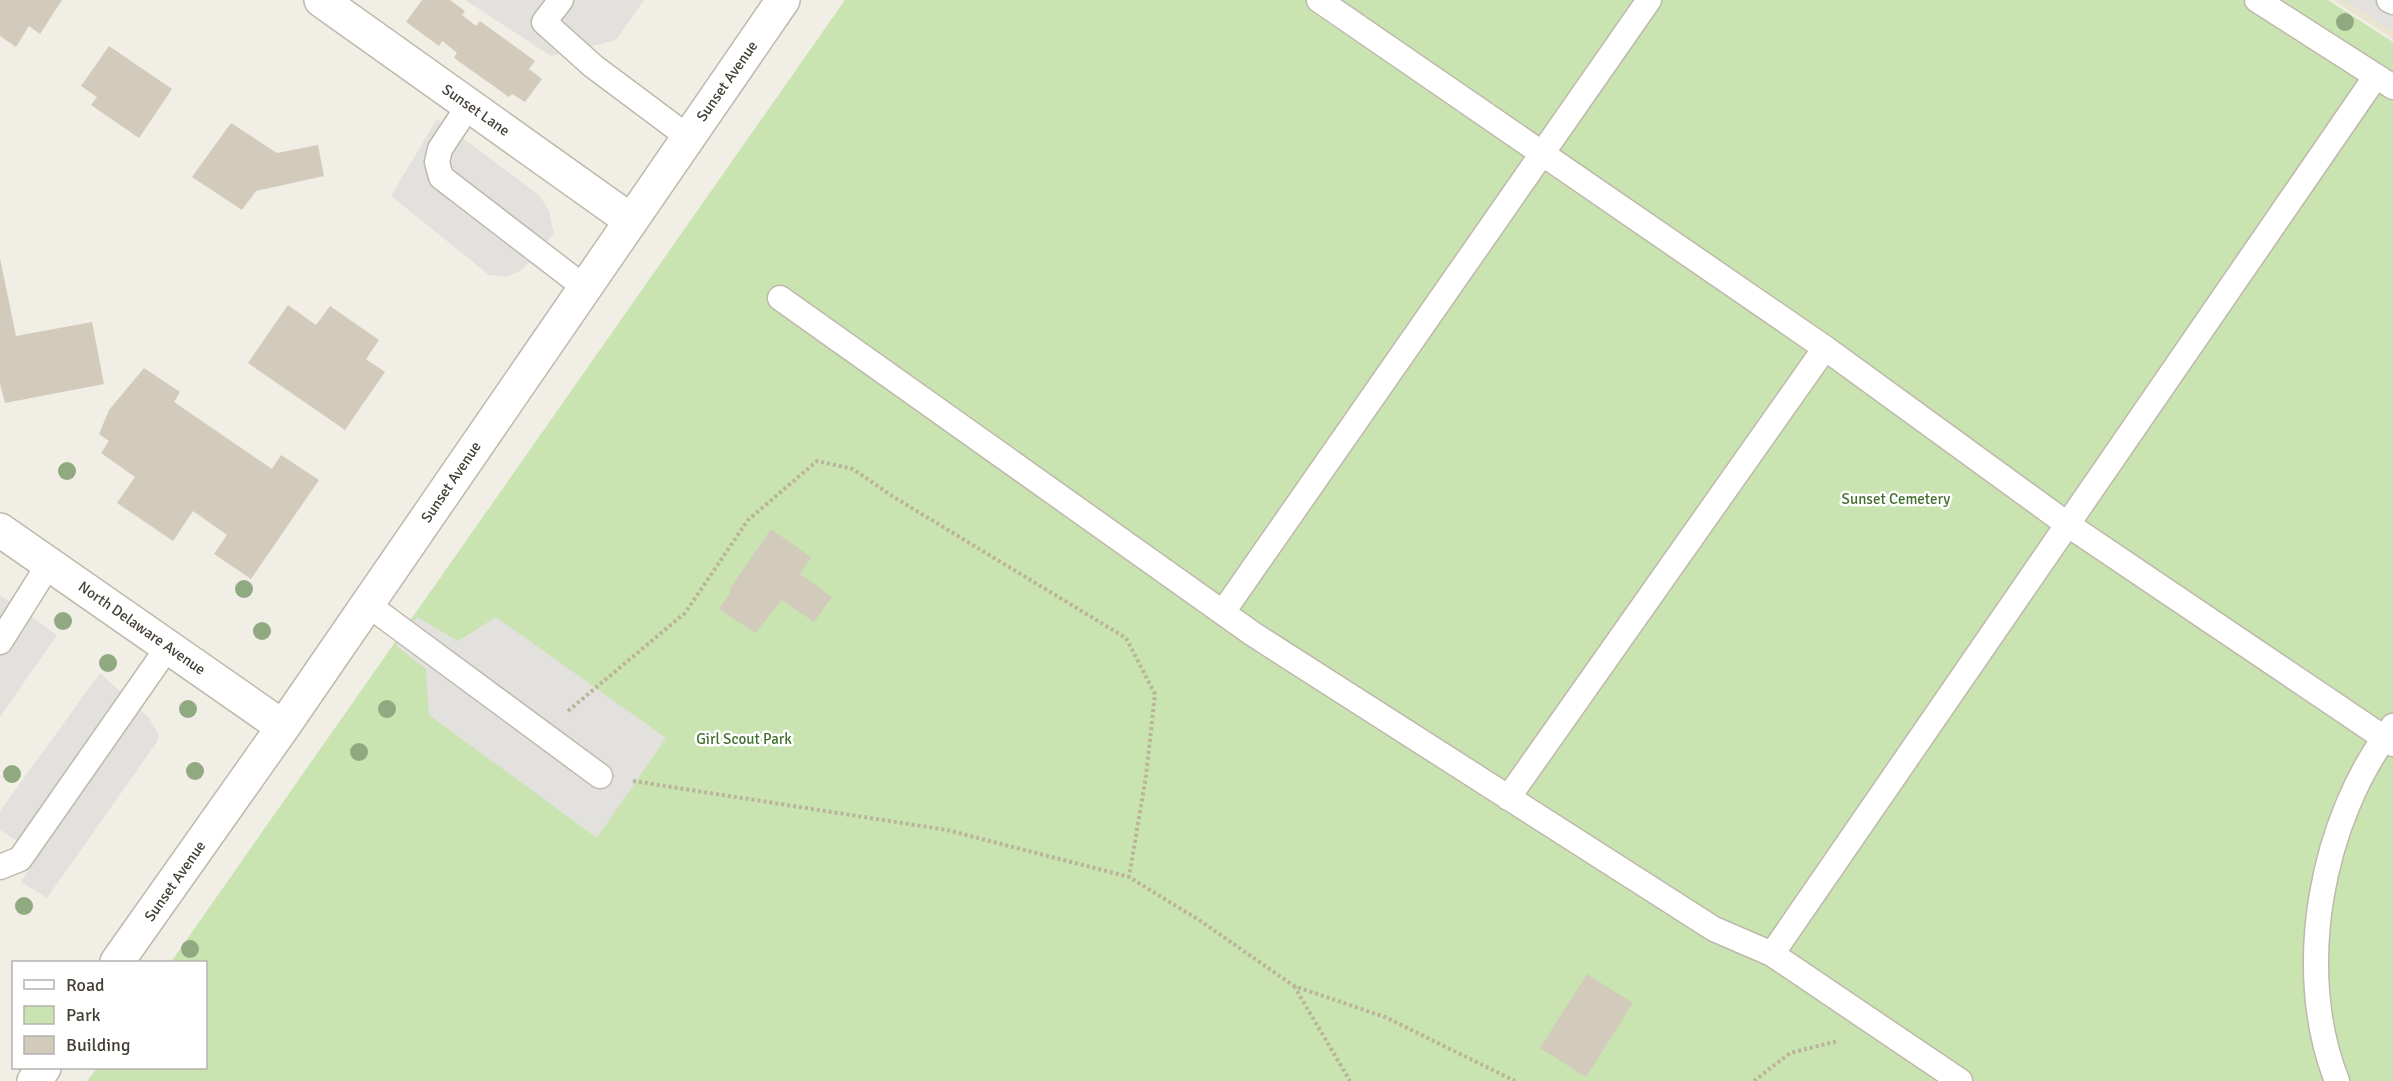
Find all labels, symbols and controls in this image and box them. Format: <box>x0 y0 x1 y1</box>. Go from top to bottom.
street label: Sunset Avenue <box>693 37 761 125</box>
street label: Sunset Lane <box>439 80 513 140</box>
street label: Sunset Avenue <box>417 438 485 526</box>
park label: Sunset Cemetery <box>1842 490 1950 508</box>
street label: North Delaware Avenue <box>75 577 209 679</box>
park label: Girl Scout Park <box>696 730 792 748</box>
street label: Sunset Avenue <box>141 837 209 925</box>
legend <box>12 961 207 1069</box>
text: Road <box>66 974 105 996</box>
text: Park <box>66 1004 101 1026</box>
text: Building <box>66 1034 130 1056</box>

